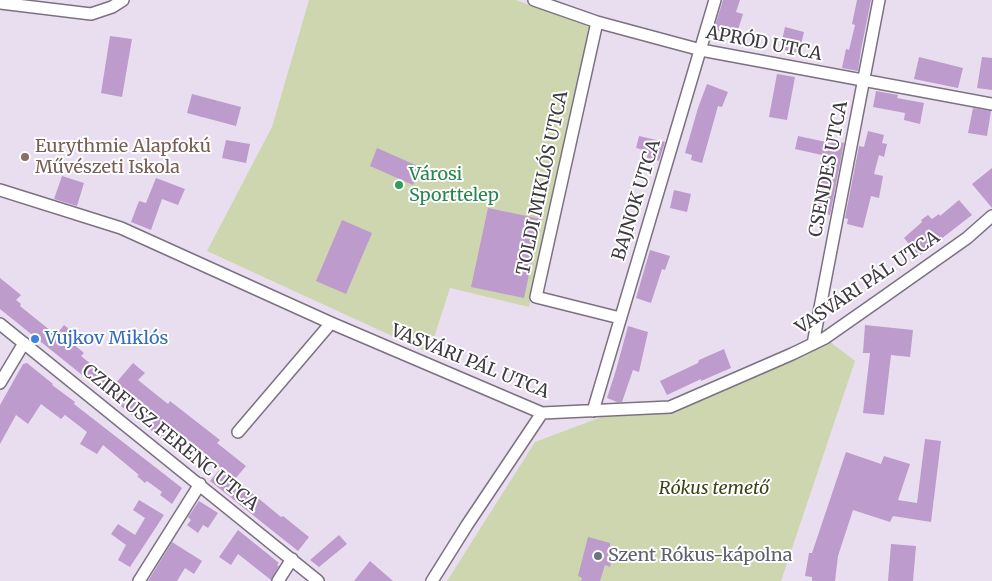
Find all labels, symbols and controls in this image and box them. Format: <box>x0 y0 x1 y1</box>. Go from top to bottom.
street label: APRÓD UTCA <box>704 22 824 66</box>
street label: TOLDI MIKLÓS UTCA <box>513 89 573 277</box>
street label: CSENDES UTCA <box>805 99 853 239</box>
place label: Eurythmie Alapfokú Művészeti Iskola <box>35 136 211 178</box>
street label: BAJNOK UTCA <box>608 137 666 263</box>
marker: Eurythmie Alapfokú Művészeti Iskola <box>19 151 31 163</box>
place label: Városi Sporttelep <box>409 164 499 206</box>
marker: Városi Sporttelep <box>393 179 405 191</box>
street label: VASVÁRI PÁL UTCA <box>792 227 944 339</box>
street label: VASVÁRI PÁL UTCA <box>388 320 552 404</box>
place label: Vujkov Miklós <box>45 328 168 350</box>
marker: Vujkov Miklós <box>29 333 41 345</box>
street label: CZIRFUSZ FERENC UTCA <box>78 360 262 516</box>
park label: Rókus temető <box>659 478 769 500</box>
place label: Szent Rókus-kápolna <box>608 545 792 567</box>
marker: Szent Rókus-kápolna <box>592 550 604 562</box>

